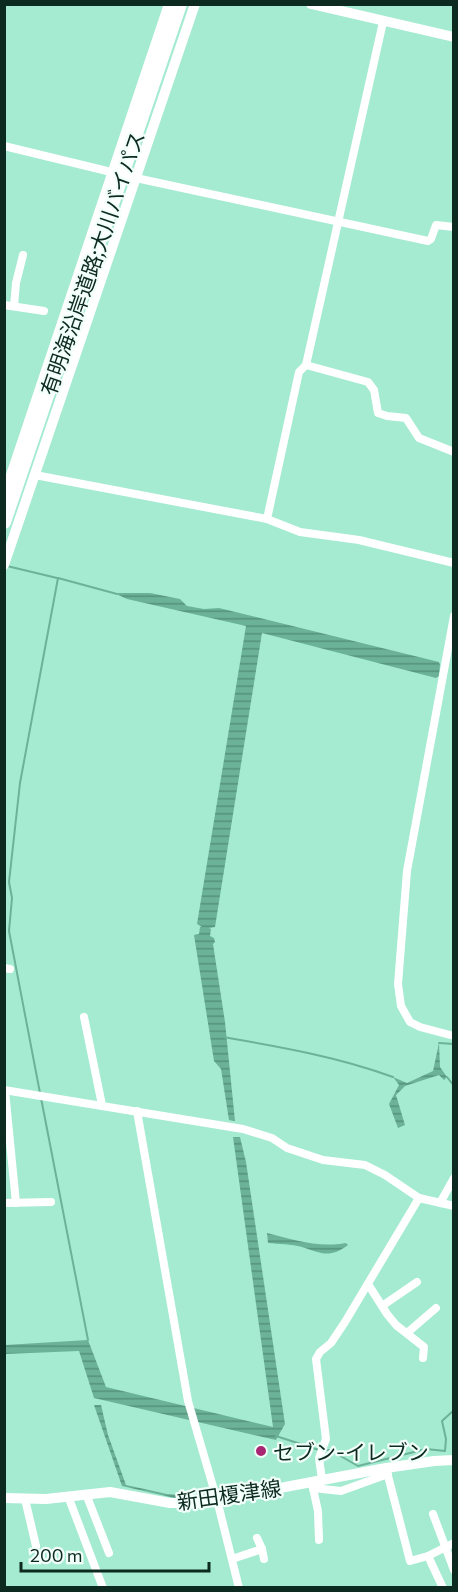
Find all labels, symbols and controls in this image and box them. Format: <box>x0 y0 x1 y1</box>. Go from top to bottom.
street label: 有明海沿岸道路;大川バイパス <box>35 128 149 398</box>
place label: セブン-イレブン <box>273 1439 429 1464</box>
marker: セブン-イレブン <box>254 1444 268 1458</box>
street label: 新田榎津線 <box>175 1474 283 1514</box>
scale bar <box>21 1535 208 1573</box>
text: 200 m <box>30 1544 83 1566</box>

